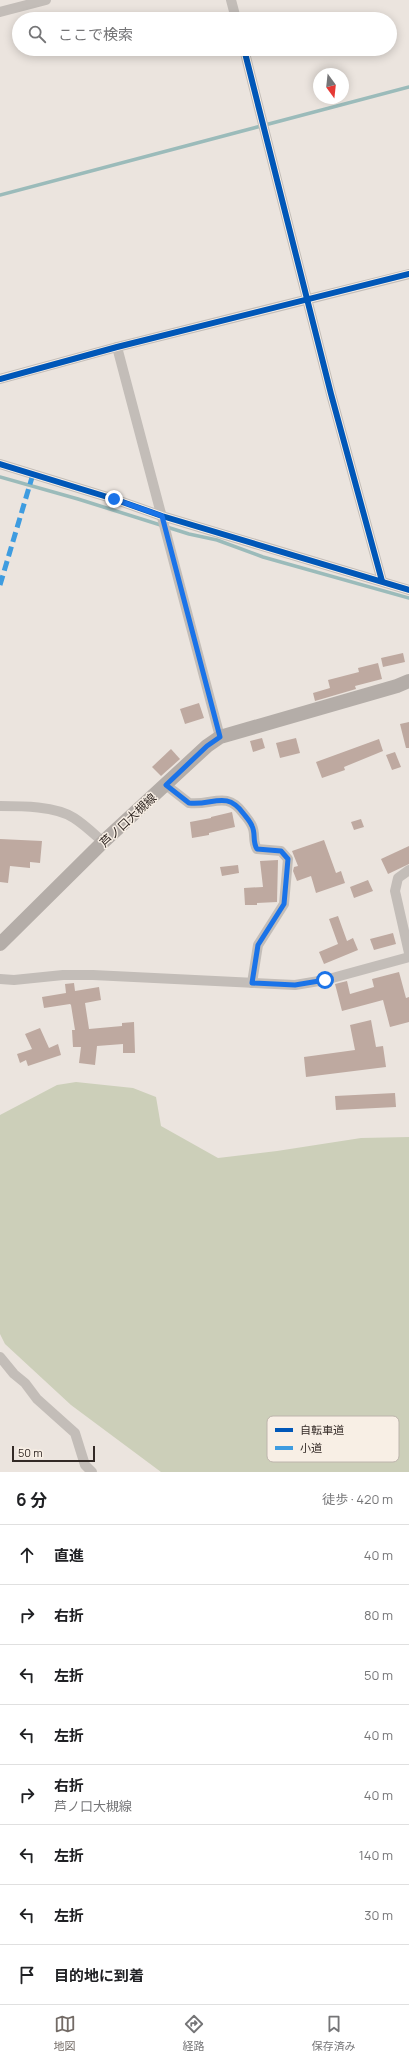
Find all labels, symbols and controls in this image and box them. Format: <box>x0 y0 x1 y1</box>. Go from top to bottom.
search box <box>12 12 397 56</box>
icon: search <box>26 23 48 45</box>
text: ここで検索 <box>58 24 133 45</box>
north arrow <box>313 68 349 104</box>
route end <box>105 490 123 508</box>
street label: 芦ノ口大槻線 <box>96 789 160 851</box>
route start <box>316 971 334 989</box>
legend <box>267 1416 399 1462</box>
text: 自転車道 <box>300 1422 344 1437</box>
text: 小道 <box>300 1440 322 1455</box>
scale bar <box>12 1444 95 1463</box>
text: 50 m <box>18 1445 43 1460</box>
text: 6 分 <box>16 1488 47 1511</box>
text: 徒歩 · 420 m <box>322 1490 393 1508</box>
icon: ahead <box>16 1544 38 1566</box>
text: 直進 <box>54 1545 84 1566</box>
text: 40 m <box>364 1546 393 1564</box>
icon: right <box>16 1604 38 1626</box>
text: 右折 <box>54 1605 84 1626</box>
text: 80 m <box>364 1606 393 1624</box>
icon: left <box>16 1664 38 1686</box>
text: 左折 <box>54 1665 84 1686</box>
text: 50 m <box>364 1666 393 1684</box>
icon: left <box>16 1724 38 1746</box>
text: 左折 <box>54 1725 84 1746</box>
text: 40 m <box>364 1726 393 1744</box>
text: 右折 <box>54 1775 84 1796</box>
icon: right <box>16 1784 38 1806</box>
text: 40 m <box>364 1786 393 1804</box>
text: 芦ノ口大槻線 <box>54 1797 132 1815</box>
icon: left <box>16 1844 38 1866</box>
text: 左折 <box>54 1845 84 1866</box>
text: 140 m <box>359 1846 393 1864</box>
icon: left <box>16 1904 38 1926</box>
text: 左折 <box>54 1905 84 1926</box>
text: 30 m <box>364 1906 393 1924</box>
icon: arrive <box>16 1964 38 1986</box>
text: 目的地に到着 <box>54 1965 144 1986</box>
tab: 地図 <box>54 2013 76 2053</box>
tab: 経路 <box>183 2013 205 2053</box>
tab: 保存済み <box>312 2013 356 2053</box>

